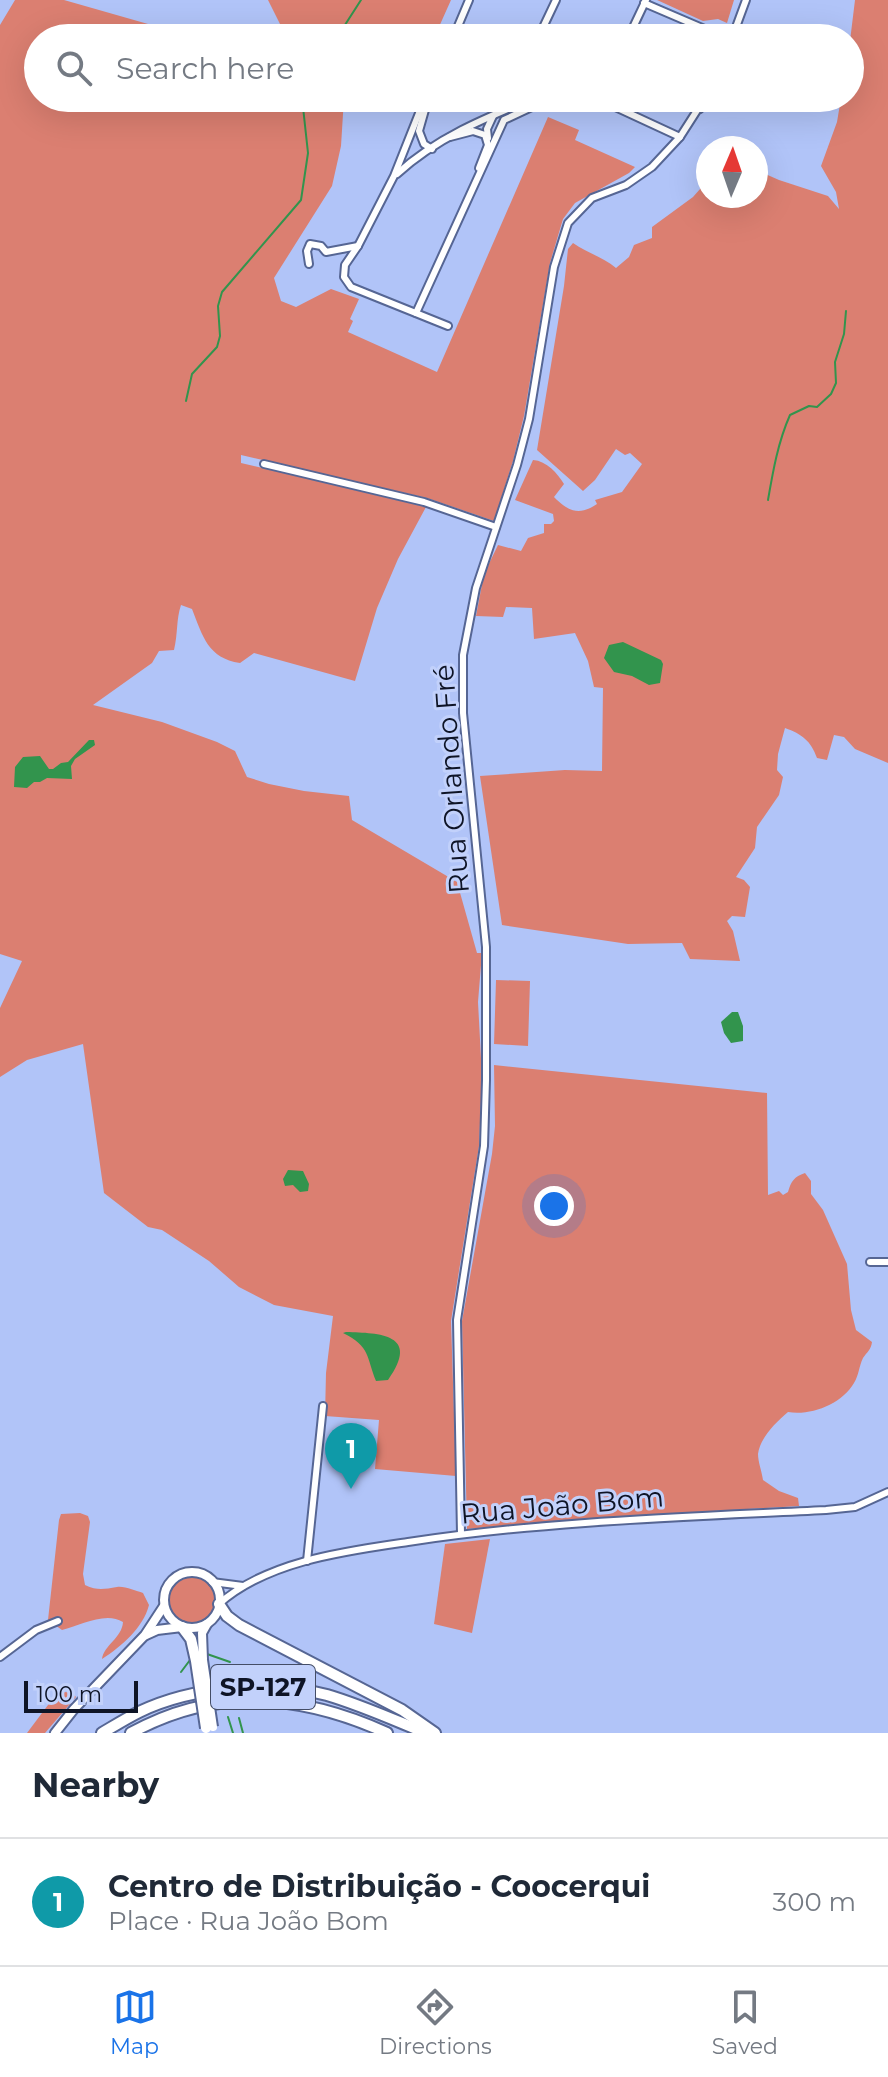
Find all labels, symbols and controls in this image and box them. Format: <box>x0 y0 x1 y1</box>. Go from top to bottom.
search box <box>24 24 864 112</box>
icon: search <box>52 46 96 90</box>
text: Search here <box>116 50 294 87</box>
north arrow <box>696 136 768 208</box>
street label: Rua Orlando Fré <box>426 663 476 895</box>
your location <box>534 1186 574 1226</box>
pin: 1 <box>325 1423 377 1489</box>
street label: Rua João Bom <box>459 1479 665 1531</box>
road number: SP-127 <box>211 1665 315 1709</box>
scale bar <box>24 1677 138 1713</box>
text: 100 m <box>36 1681 102 1708</box>
text: Nearby <box>32 1764 159 1806</box>
text: Centro de Distribuição - Coocerqui <box>108 1868 650 1905</box>
text: 1 <box>53 1886 63 1918</box>
text: 300 m <box>773 1886 856 1918</box>
text: Place · Rua João Bom <box>108 1905 389 1937</box>
tab: Map <box>110 1985 159 2060</box>
tab: Directions <box>379 1985 492 2060</box>
tab: Saved <box>712 1985 778 2060</box>

